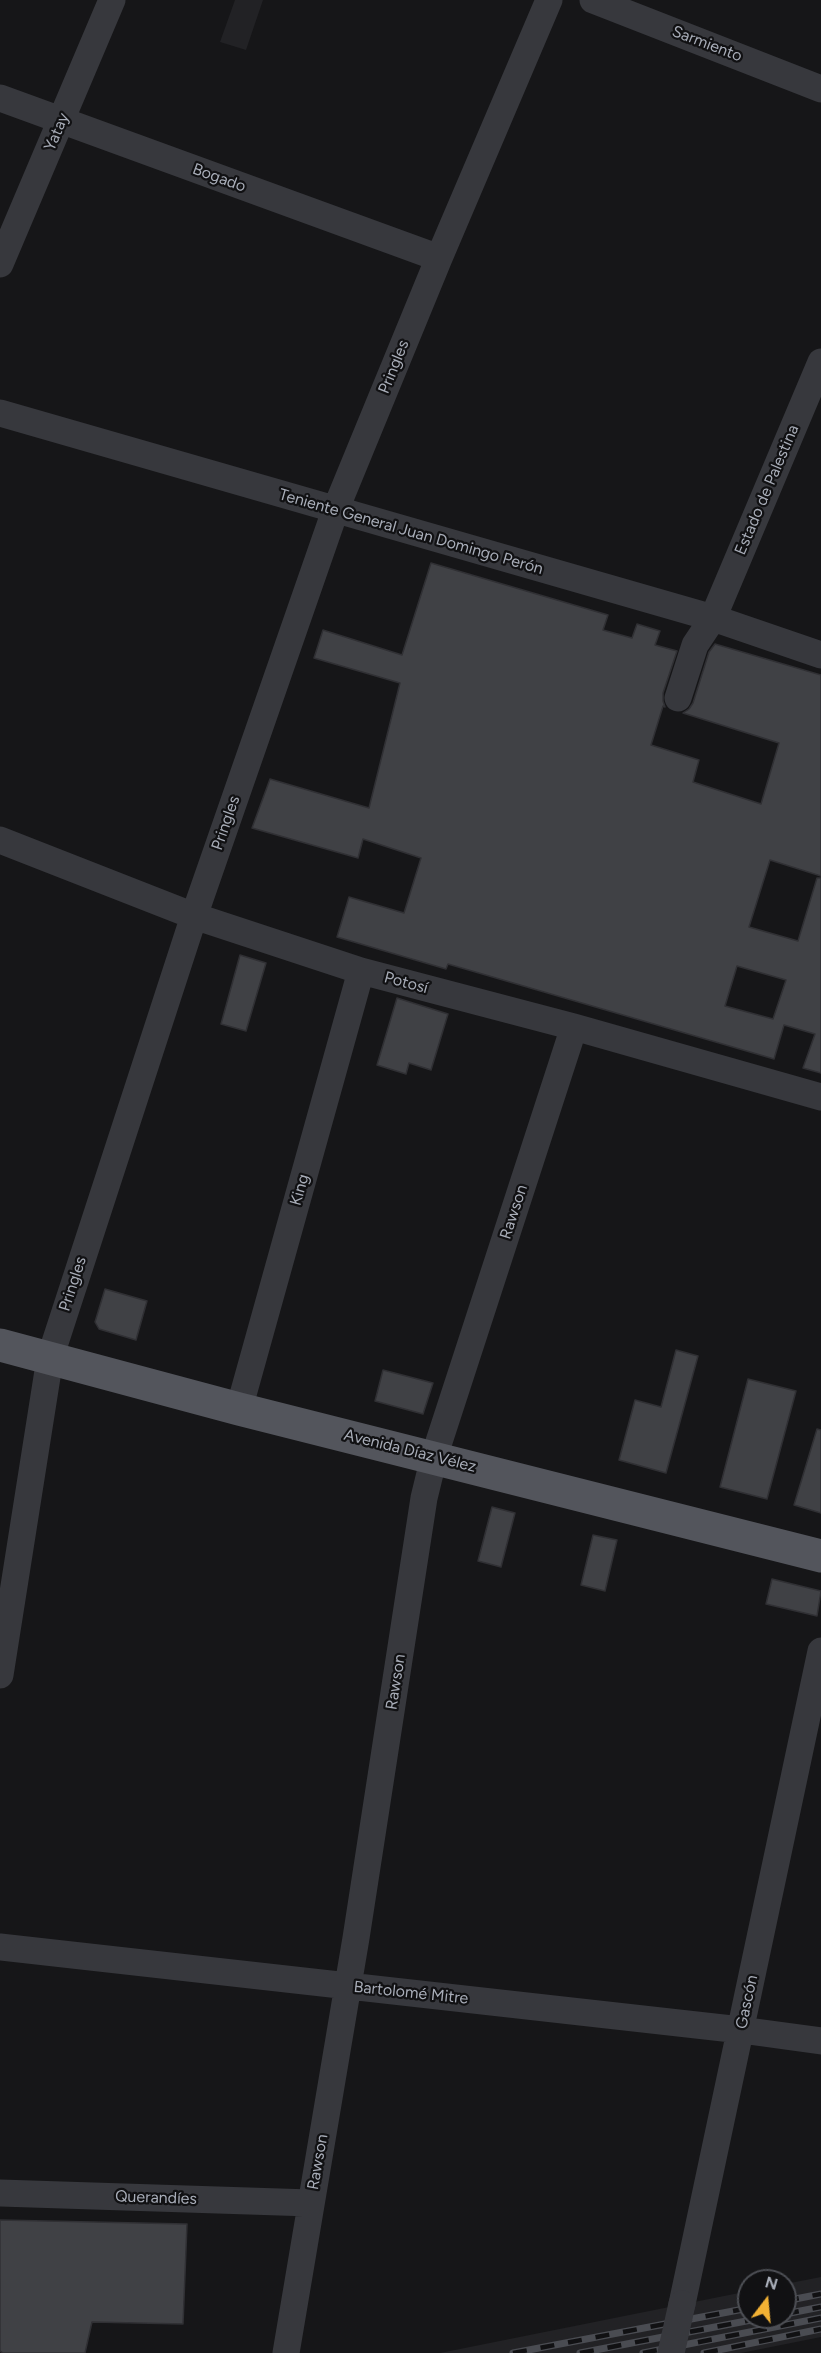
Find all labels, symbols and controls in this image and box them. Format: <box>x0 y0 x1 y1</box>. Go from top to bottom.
street label: Sarmiento <box>669 22 745 66</box>
street label: Yatay <box>40 110 74 154</box>
street label: Bogado <box>190 160 248 196</box>
street label: Pringles <box>375 337 413 397</box>
street label: Estado de Palestina <box>731 422 803 558</box>
street label: Teniente General Juan Domingo Perón <box>277 485 545 579</box>
street label: Pringles <box>208 793 244 853</box>
street label: Potosí <box>382 968 430 998</box>
street label: King <box>286 1172 314 1208</box>
street label: Rawson <box>496 1182 532 1242</box>
street label: Pringles <box>55 1254 91 1314</box>
street label: Avenida Díaz Vélez <box>342 1425 478 1477</box>
street label: Rawson <box>382 1653 410 1711</box>
street label: Gascón <box>732 1973 762 2031</box>
street label: Bartolomé Mitre <box>353 1977 469 2009</box>
street label: Rawson <box>304 2133 332 2191</box>
street label: Querandíes <box>115 2187 197 2209</box>
north arrow <box>737 2269 797 2329</box>
text: N <box>763 2272 780 2294</box>

